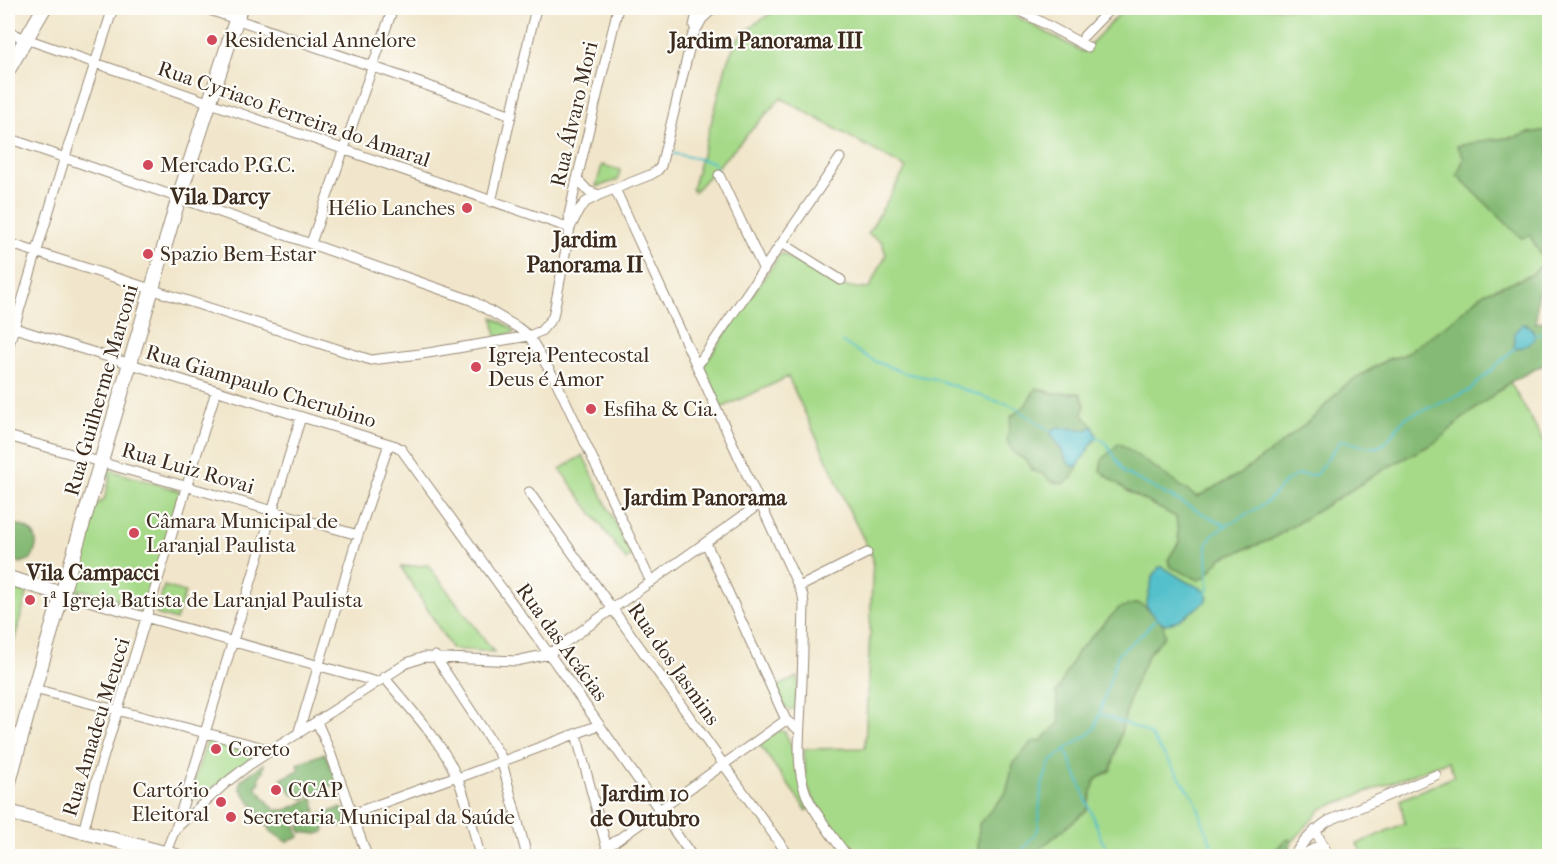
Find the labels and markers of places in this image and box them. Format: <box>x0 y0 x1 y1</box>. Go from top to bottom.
place label: Residencial Annelore <box>224 28 416 52</box>
marker: Residencial Annelore <box>205 33 219 47</box>
place label: Mercado P.G.C. <box>160 153 295 177</box>
marker: Mercado P.G.C. <box>141 158 155 172</box>
place label: Hélio Lanches <box>328 196 455 220</box>
marker: Hélio Lanches <box>460 201 474 215</box>
place label: Spazio Bem-Estar <box>160 242 316 266</box>
marker: Spazio Bem-Estar <box>141 247 155 261</box>
place label: Igreja Pentecostal Deus é Amor <box>488 343 650 391</box>
marker: Igreja Pentecostal Deus é Amor <box>469 360 483 374</box>
place label: Esfiha & Cia. <box>603 397 717 421</box>
marker: Esfiha & Cia. <box>584 402 598 416</box>
place label: Câmara Municipal de Laranjal Paulista <box>146 509 338 557</box>
marker: Câmara Municipal de Laranjal Paulista <box>127 526 141 540</box>
place label: 1ª Igreja Batista de Laranjal Paulista <box>42 588 363 612</box>
marker: 1ª Igreja Batista de Laranjal Paulista <box>23 593 37 607</box>
place label: Coreto <box>228 737 290 761</box>
marker: Coreto <box>209 742 223 756</box>
place label: Cartório Eleitoral <box>132 778 209 826</box>
place label: CCAP <box>288 778 343 802</box>
marker: CCAP <box>269 783 283 797</box>
marker: Cartório Eleitoral <box>214 795 228 809</box>
place label: Secretaria Municipal da Saúde <box>243 805 515 829</box>
marker: Secretaria Municipal da Saúde <box>224 810 238 824</box>

